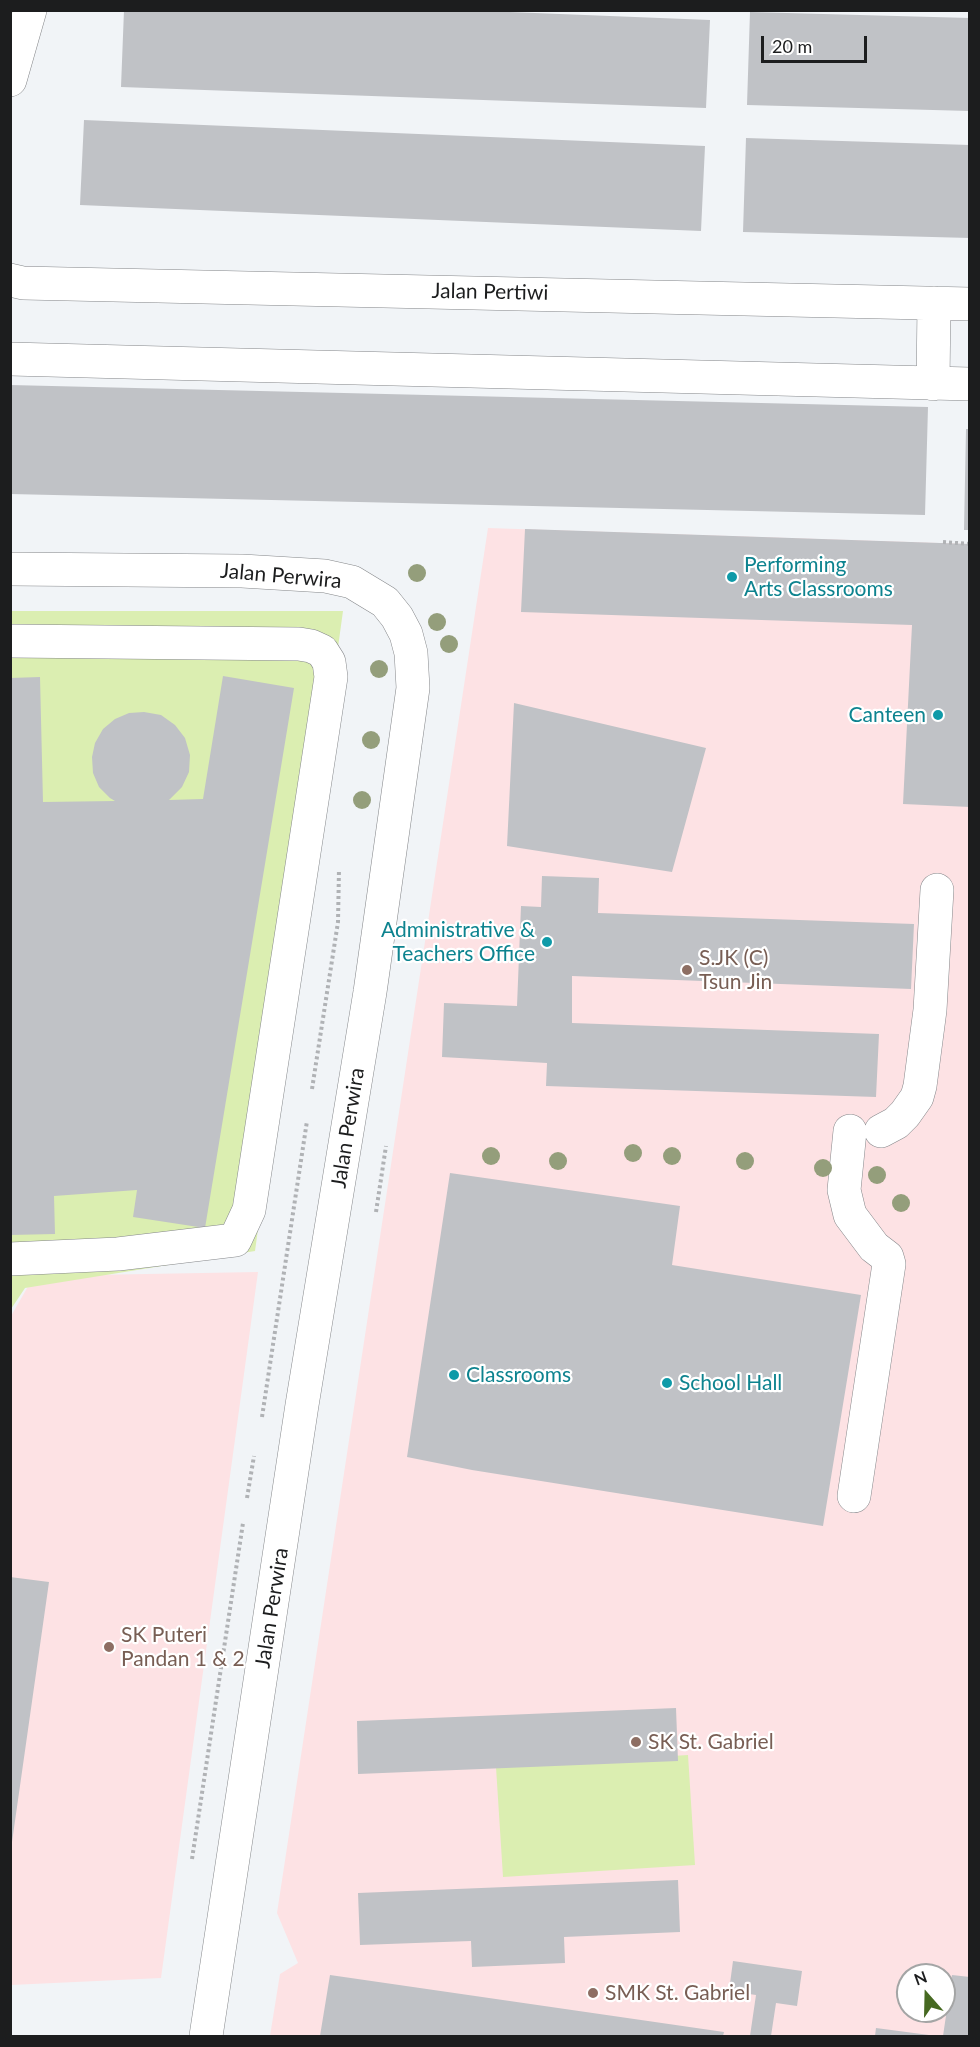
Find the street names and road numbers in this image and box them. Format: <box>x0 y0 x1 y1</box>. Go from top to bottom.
street label: Jalan Pertiwi <box>431 278 549 306</box>
street label: Jalan Perwira <box>219 558 343 594</box>
street label: Jalan Perwira <box>326 1066 370 1190</box>
street label: Jalan Perwira <box>250 1546 294 1670</box>

